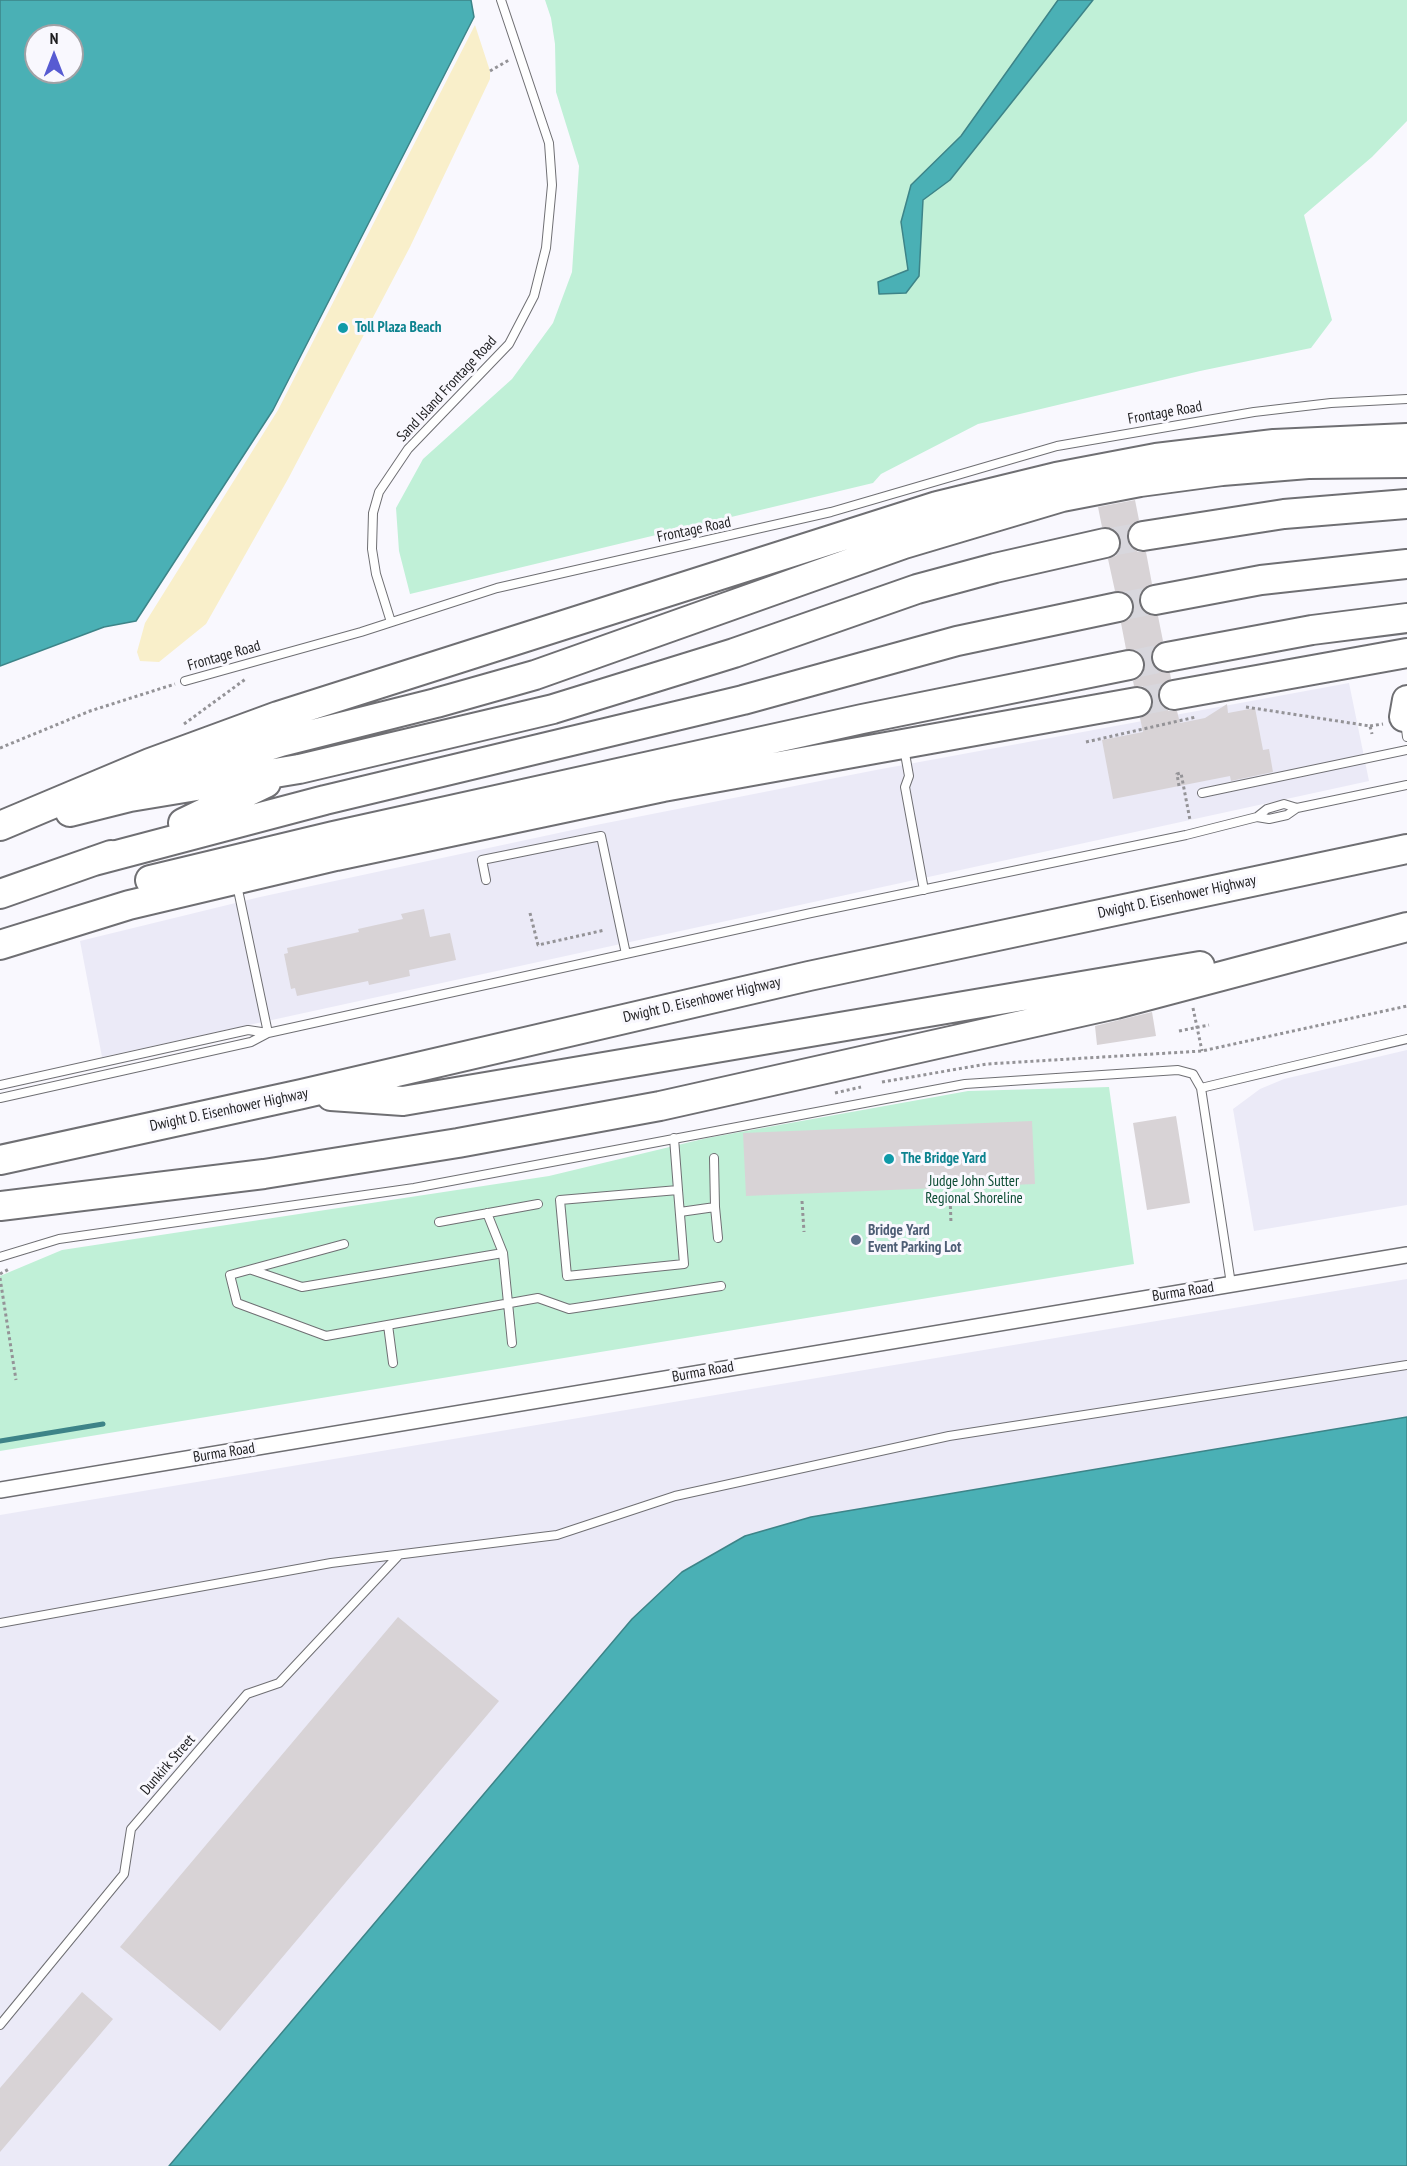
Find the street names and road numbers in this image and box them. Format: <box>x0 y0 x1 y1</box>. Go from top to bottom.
street label: Sand Island Frontage Road <box>393 332 501 446</box>
street label: Frontage Road <box>1127 398 1203 428</box>
street label: Frontage Road <box>655 513 733 547</box>
street label: Frontage Road <box>186 637 262 675</box>
street label: Dwight D. Eisenhower Highway <box>1096 871 1258 923</box>
street label: Dwight D. Eisenhower Highway <box>621 973 783 1027</box>
street label: Dwight D. Eisenhower Highway <box>148 1084 310 1136</box>
street label: Burma Road <box>1151 1278 1215 1306</box>
street label: Burma Road <box>671 1358 735 1386</box>
street label: Burma Road <box>192 1439 256 1467</box>
street label: Dunkirk Street <box>137 1731 199 1799</box>

